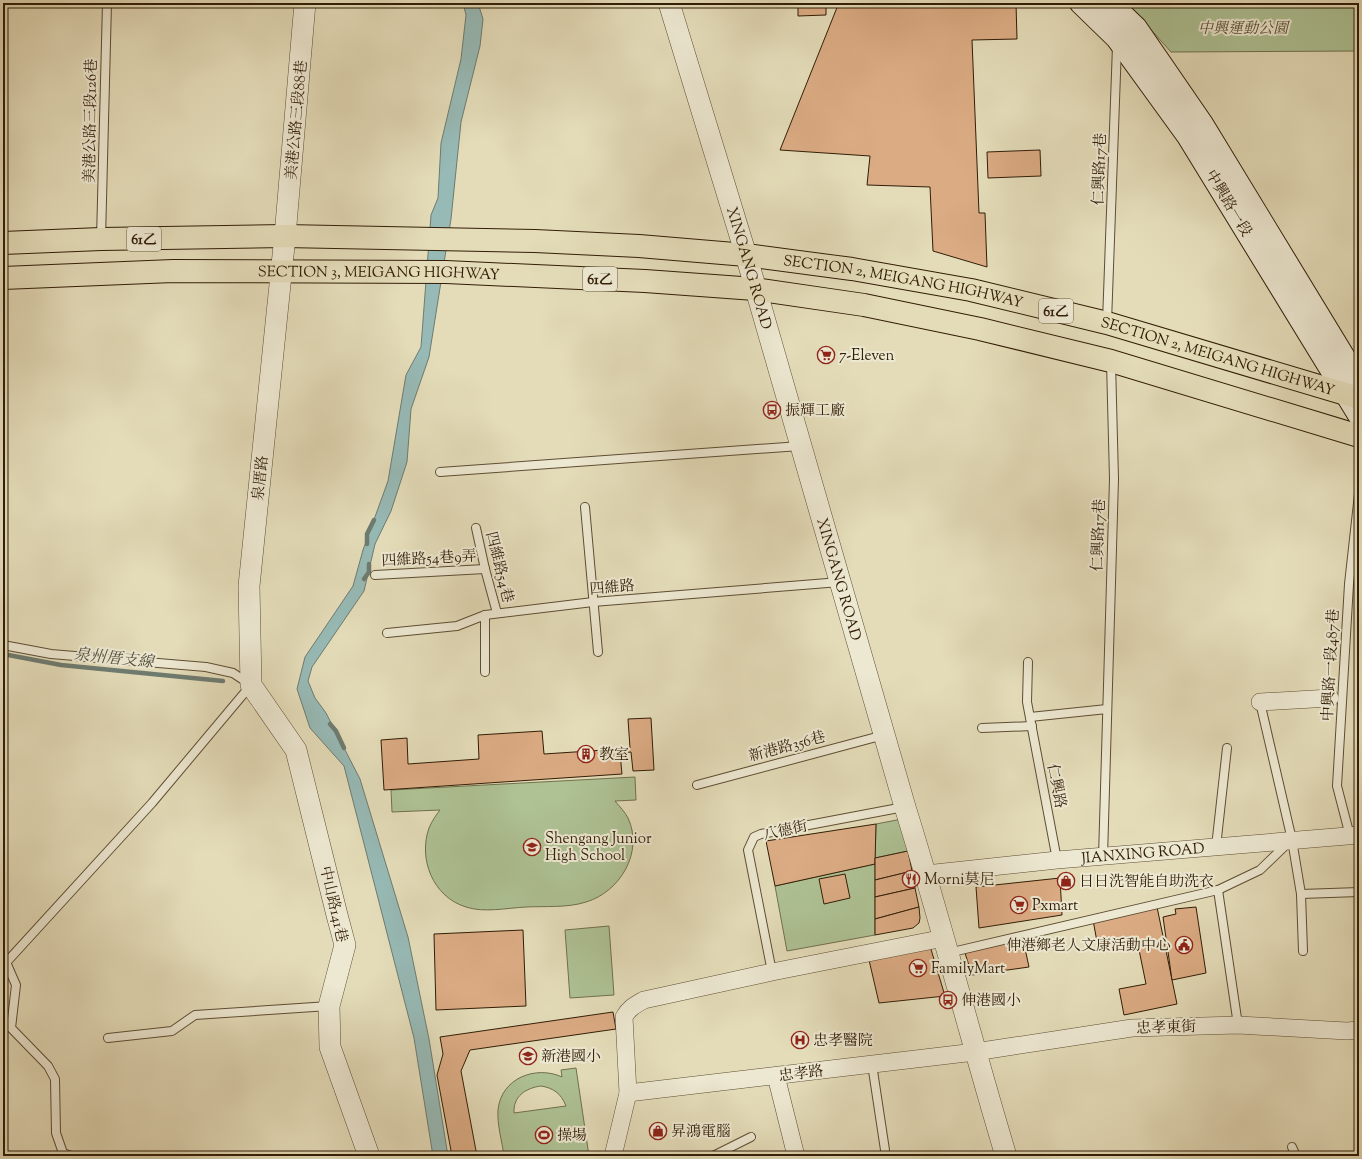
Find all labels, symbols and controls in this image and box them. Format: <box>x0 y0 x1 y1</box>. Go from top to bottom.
park label: 中興運動公園 <box>1198 19 1290 40</box>
street label: 美港公路三段126巷 <box>80 59 103 183</box>
street label: 美港公路三段88巷 <box>282 59 313 181</box>
street label: 仁興路17巷 <box>1089 132 1112 206</box>
street label: 中興路一段 <box>1199 166 1256 241</box>
street label: XINGANG ROAD <box>720 205 776 332</box>
road number: 61乙 <box>127 227 161 251</box>
street label: SECTION 2, MEIGANG HIGHWAY <box>782 251 1025 314</box>
street label: SECTION 3, MEIGANG HIGHWAY <box>258 262 501 286</box>
road number: 61乙 <box>583 267 617 291</box>
road number: 61乙 <box>1039 299 1073 323</box>
street label: SECTION 2, MEIGANG HIGHWAY <box>1098 313 1337 402</box>
supermarket icon: 7-Eleven <box>816 345 836 365</box>
place label: 7-Eleven <box>839 346 895 367</box>
bus stop icon: 振輝工廠 <box>762 400 782 420</box>
place label: 振輝工廠 <box>785 401 845 422</box>
street label: 泉厝路 <box>249 455 274 502</box>
street label: 仁興路17巷 <box>1088 498 1111 572</box>
street label: XINGANG ROAD <box>810 516 866 644</box>
street label: 四維路54巷 <box>480 530 518 605</box>
street label: 四維路54巷9弄 <box>381 547 477 572</box>
street label: 四維路 <box>589 576 635 601</box>
street label: 中興路一段487巷 <box>1318 608 1345 722</box>
water label: 泉州厝支線 <box>73 644 157 675</box>
street label: 新港路356巷 <box>747 727 828 768</box>
building icon: 教室 <box>576 744 596 764</box>
place label: 教室 <box>599 745 629 766</box>
street label: 仁興路 <box>1041 762 1070 810</box>
street label: 八德街 <box>761 817 810 846</box>
place label: Shengang Junior High School <box>545 829 652 867</box>
school or university icon: Shengang Junior High School <box>522 837 542 857</box>
street label: JIANXING ROAD <box>1080 839 1206 870</box>
street label: 中山路141巷 <box>314 864 352 945</box>
restaurant icon: Morni莫尼 <box>901 869 921 889</box>
place label: Morni莫尼 <box>924 870 995 891</box>
shop icon: 日日洗智能自助洗衣 <box>1056 871 1076 891</box>
place label: 日日洗智能自助洗衣 <box>1079 872 1214 893</box>
supermarket icon: Pxmart <box>1009 895 1029 915</box>
place label: Pxmart <box>1032 896 1078 917</box>
public building icon: 伸港鄉老人文康活動中心 <box>1174 935 1194 955</box>
place label: 伸港鄉老人文康活動中心 <box>1006 936 1171 957</box>
supermarket icon: FamilyMart <box>908 958 928 978</box>
place label: FamilyMart <box>931 959 1005 980</box>
bus stop icon: 伸港國小 <box>938 990 958 1010</box>
place label: 伸港國小 <box>961 991 1021 1012</box>
street label: 忠孝東街 <box>1136 1017 1196 1040</box>
hospital icon: 忠孝醫院 <box>790 1030 810 1050</box>
place label: 忠孝醫院 <box>813 1031 873 1052</box>
school or university icon: 新港國小 <box>518 1046 538 1066</box>
place label: 新港國小 <box>541 1047 601 1068</box>
street label: 忠孝路 <box>778 1061 825 1088</box>
shop icon: 昇鴻電腦 <box>648 1121 668 1141</box>
place label: 昇鴻電腦 <box>671 1122 731 1143</box>
sports icon: 操場 <box>534 1125 554 1145</box>
place label: 操場 <box>557 1126 587 1147</box>

